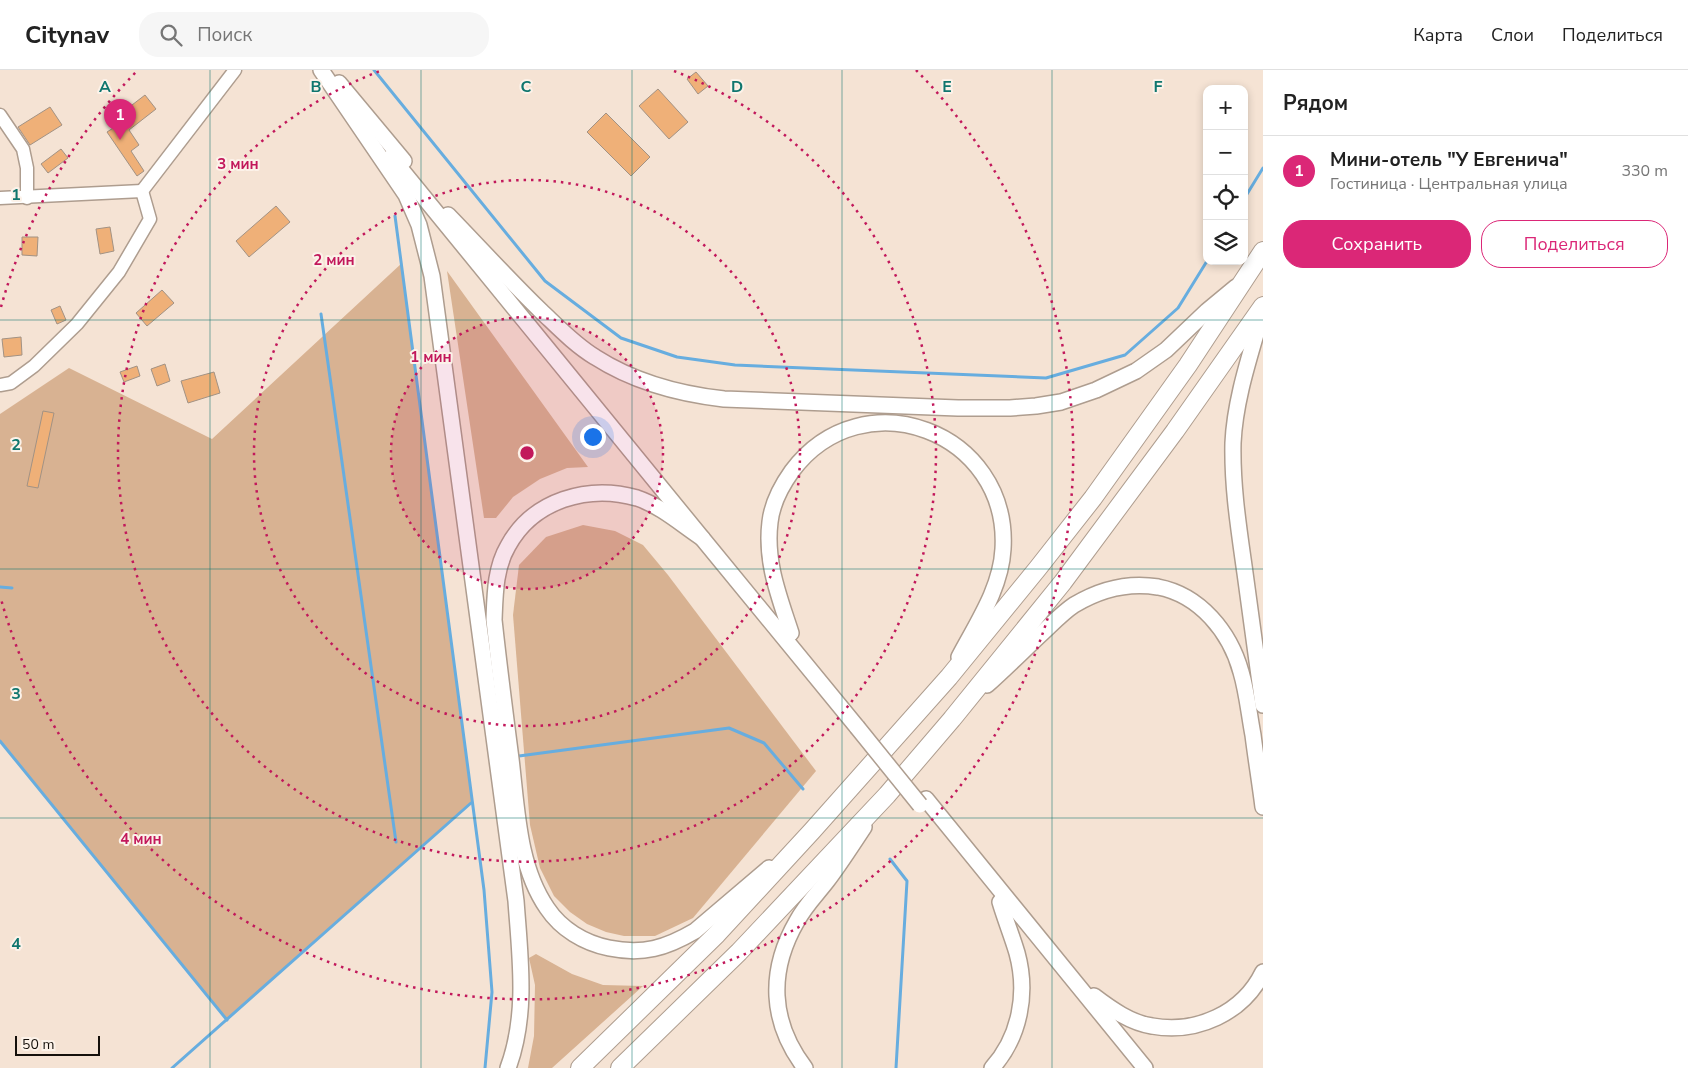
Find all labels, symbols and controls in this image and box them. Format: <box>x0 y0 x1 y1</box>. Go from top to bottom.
search box <box>139 12 489 57</box>
text: Citynav <box>25 19 109 51</box>
icon: search <box>157 21 185 49</box>
text: Поиск <box>197 22 252 48</box>
text: Карта <box>1413 23 1463 47</box>
text: Слои <box>1491 23 1534 47</box>
text: Поделиться <box>1562 23 1663 47</box>
text: A <box>99 76 111 98</box>
text: B <box>310 76 322 98</box>
text: C <box>521 76 532 98</box>
text: D <box>731 76 743 98</box>
text: E <box>942 76 952 98</box>
text: F <box>1154 76 1163 98</box>
map controls <box>1203 85 1248 265</box>
button: + <box>1203 85 1248 130</box>
text: Рядом <box>1283 89 1348 117</box>
pin: 1 <box>104 99 136 140</box>
button: − <box>1203 130 1248 175</box>
text: Мини-отель "У Евгенича" <box>1330 147 1568 173</box>
text: 3 мин <box>217 154 259 174</box>
text: 1 <box>1294 160 1304 182</box>
text: 330 m <box>1621 160 1668 182</box>
text: Гостиница · Центральная улица <box>1330 173 1568 195</box>
button: locate <box>1203 175 1248 220</box>
text: 1 <box>11 184 21 206</box>
button: layers <box>1203 220 1248 265</box>
button: Сохранить <box>1283 220 1471 268</box>
button: Поделиться <box>1481 220 1668 268</box>
text: 2 мин <box>313 250 355 270</box>
text: 1 мин <box>410 347 452 367</box>
your location <box>580 424 606 450</box>
text: 2 <box>11 434 21 456</box>
centre of rings <box>518 444 536 462</box>
text: 3 <box>11 683 21 705</box>
text: 4 мин <box>120 829 162 849</box>
text: 4 <box>11 933 21 955</box>
scale bar <box>15 1033 100 1056</box>
text: 50 m <box>22 1035 54 1054</box>

